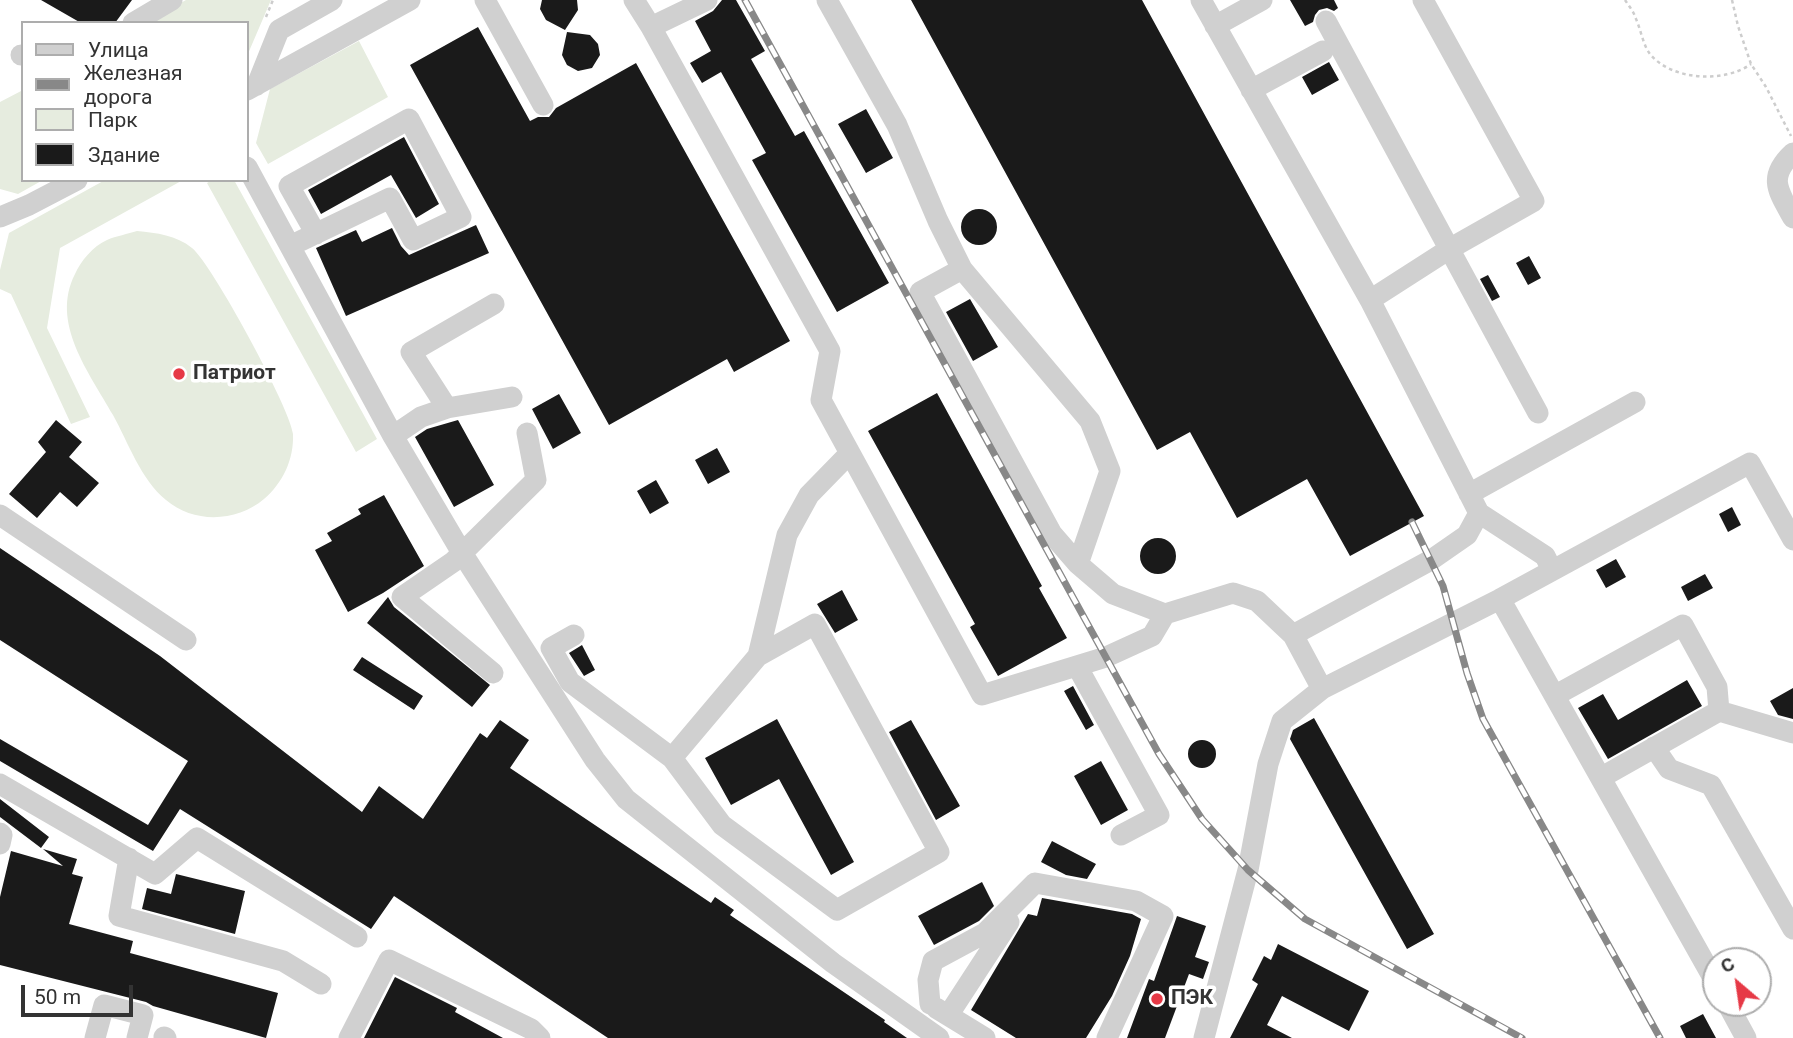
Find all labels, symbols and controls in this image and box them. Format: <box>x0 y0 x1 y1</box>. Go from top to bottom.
legend <box>21 21 248 182</box>
text: Улица <box>88 38 149 62</box>
text: Железная дорога <box>84 61 183 109</box>
text: Парк <box>88 108 138 132</box>
text: Здание <box>88 143 160 167</box>
place label: Патриот <box>193 361 276 387</box>
marker: Патриот <box>171 366 187 382</box>
north arrow <box>1702 947 1772 1017</box>
text: С <box>1717 952 1739 978</box>
scale bar <box>24 972 136 1016</box>
text: 50 m <box>34 985 81 1009</box>
place label: ПЭК <box>1171 986 1213 1012</box>
marker: ПЭК <box>1149 991 1165 1007</box>

